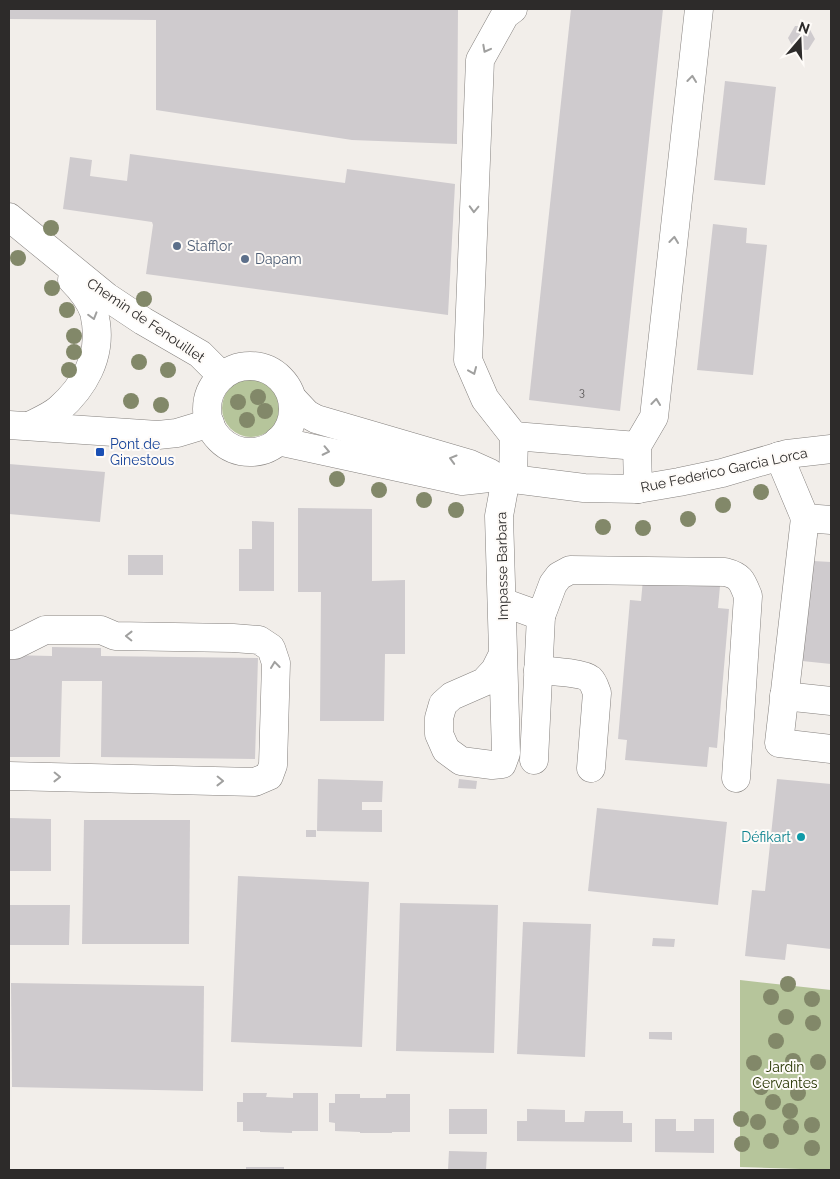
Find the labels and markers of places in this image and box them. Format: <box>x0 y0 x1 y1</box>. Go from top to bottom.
place label: Stafflor <box>187 238 232 254</box>
marker: Stafflor <box>171 240 183 252</box>
place label: Dapam <box>255 251 302 267</box>
marker: Dapam <box>239 253 251 265</box>
place label: Pont de Ginestous <box>110 436 174 468</box>
marker: Pont de Ginestous <box>94 446 106 458</box>
place label: Défikart <box>741 829 791 845</box>
marker: Défikart <box>795 831 807 843</box>

